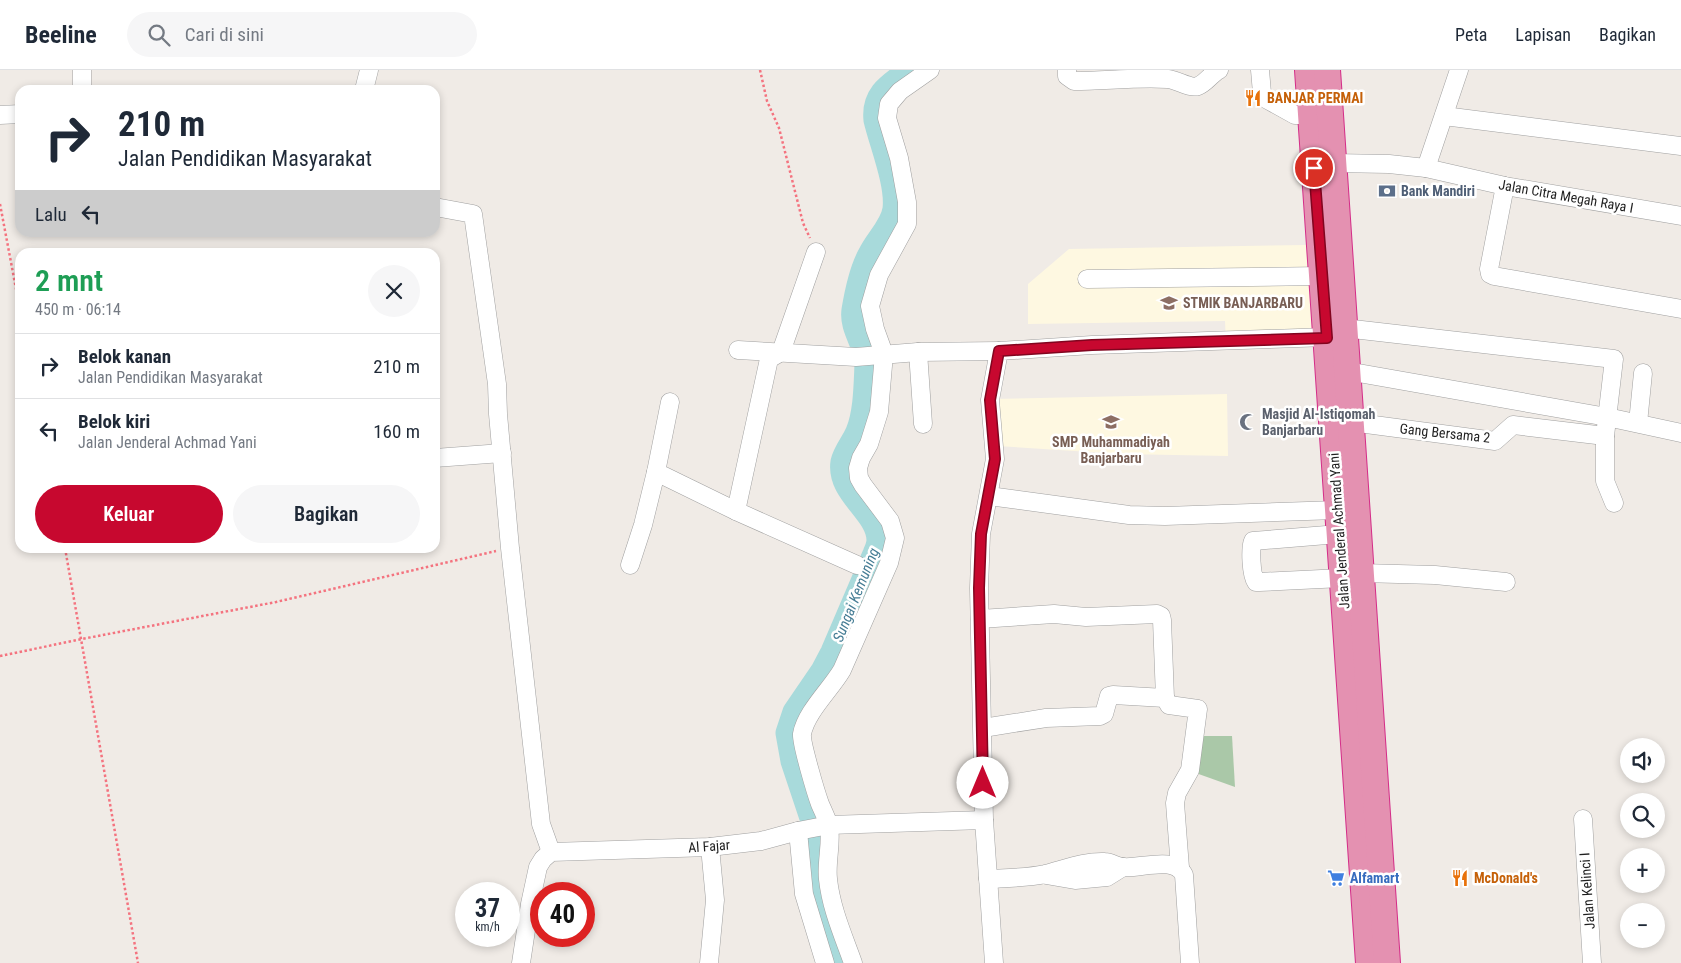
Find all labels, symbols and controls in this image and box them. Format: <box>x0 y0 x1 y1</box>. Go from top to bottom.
search box <box>127 12 477 57</box>
text: Beeline <box>25 21 97 49</box>
icon: search <box>145 21 173 49</box>
text: Cari di sini <box>185 23 264 46</box>
text: Peta <box>1455 24 1487 45</box>
text: Lapisan <box>1515 24 1571 45</box>
text: Bagikan <box>1599 24 1656 45</box>
restaurant icon: BANJAR PERMAI <box>1243 88 1263 108</box>
place label: BANJAR PERMAI <box>1267 90 1363 106</box>
text: 210 m <box>118 104 205 145</box>
icon: right <box>35 105 100 170</box>
text: Jalan Pendidikan Masyarakat <box>118 146 372 171</box>
pin <box>1293 147 1335 189</box>
icon: arrive <box>1300 154 1328 182</box>
street label: Jalan Citra Megah Raya I <box>1497 176 1635 216</box>
bank icon: Bank Mandiri <box>1377 181 1397 201</box>
place label: Bank Mandiri <box>1401 183 1475 199</box>
icon: left <box>77 200 105 228</box>
text: Lalu <box>35 203 67 226</box>
text: 2 mnt <box>35 263 103 298</box>
button: close <box>368 265 420 317</box>
school or university icon: STMIK BANJARBARU <box>1159 293 1179 313</box>
place label: STMIK BANJARBARU <box>1183 295 1303 311</box>
text: 450 m · 06:14 <box>35 300 121 319</box>
text: Belok kanan <box>78 345 171 368</box>
icon: right <box>35 352 63 380</box>
text: 210 m <box>373 355 420 378</box>
text: Jalan Pendidikan Masyarakat <box>78 368 263 387</box>
place label: Masjid Al-Istiqomah Banjarbaru <box>1262 406 1375 438</box>
text: Belok kiri <box>78 410 150 433</box>
school or university icon: SMP Muhammadiyah Banjarbaru <box>1101 412 1121 432</box>
mosque icon: Masjid Al-Istiqomah Banjarbaru <box>1238 412 1258 432</box>
icon: left <box>35 417 63 445</box>
text: 160 m <box>373 420 420 443</box>
street label: Gang Bersama 2 <box>1399 420 1491 446</box>
text: Jalan Jenderal Achmad Yani <box>78 433 257 452</box>
place label: SMP Muhammadiyah Banjarbaru <box>1052 434 1170 466</box>
street label: Jalan Jenderal Achmad Yani <box>1326 452 1352 610</box>
button: Keluar <box>35 485 223 543</box>
button: Bagikan <box>233 485 420 543</box>
water label: Sungai Kemuning <box>829 545 883 645</box>
map controls <box>1620 738 1665 948</box>
button: sound <box>1620 738 1665 783</box>
position arrow <box>956 756 1008 808</box>
button: search <box>1620 793 1665 838</box>
street label: Al Fajar <box>688 837 730 855</box>
button: + <box>1620 848 1665 893</box>
street label: Jalan Kelinci I <box>1576 852 1598 930</box>
supermarket icon: Alfamart <box>1326 868 1346 888</box>
restaurant icon: McDonald's <box>1450 868 1470 888</box>
place label: Alfamart <box>1350 870 1399 886</box>
place label: McDonald's <box>1474 870 1538 886</box>
speed limit sign: 40 <box>530 882 595 947</box>
text: 37 <box>475 894 500 923</box>
button: − <box>1620 903 1665 948</box>
text: km/h <box>475 920 500 934</box>

